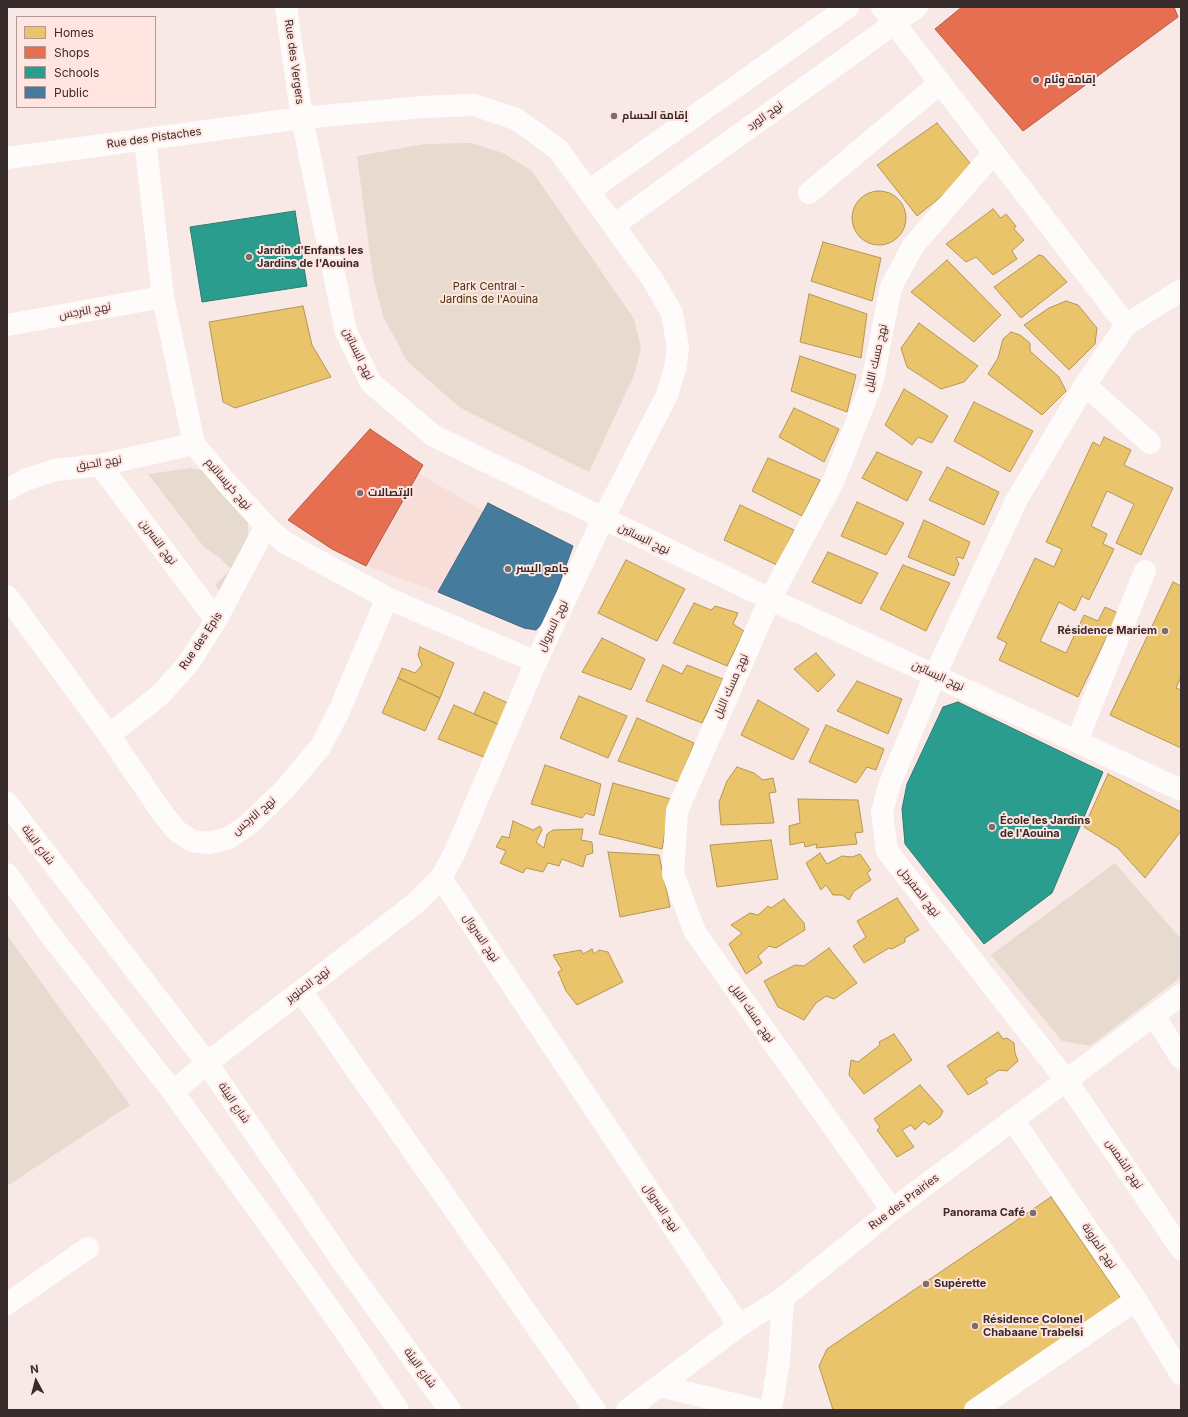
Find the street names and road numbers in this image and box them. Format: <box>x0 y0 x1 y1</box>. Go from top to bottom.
street label: Rue des Vergers <box>282 19 306 105</box>
street label: نهج الورد <box>745 99 785 133</box>
street label: Rue des Pistaches <box>106 125 202 151</box>
street label: نهج النرجس <box>58 300 112 322</box>
street label: نهج مسك الليل <box>862 323 890 393</box>
street label: نهج البساتين <box>340 326 376 382</box>
street label: نهج الحبق <box>75 453 123 473</box>
street label: نهج كريسانتيم <box>202 456 254 512</box>
street label: نهج النسرين <box>137 517 179 567</box>
street label: نهج البساتين <box>616 521 672 557</box>
street label: نهج السروال <box>535 598 571 654</box>
street label: Rue des Epis <box>177 610 225 672</box>
street label: نهج مسك الليل <box>711 652 751 720</box>
street label: نهج البساتين <box>910 658 966 694</box>
street label: نهج النرجس <box>230 794 278 838</box>
street label: شارع البيئة <box>19 822 57 868</box>
street label: نهج الصفرجل <box>895 864 943 920</box>
street label: نهج السروال <box>460 911 502 965</box>
street label: نهج الصنوبر <box>284 964 332 1006</box>
street label: نهج مسك الليل <box>727 981 777 1045</box>
street label: شارع البيئة <box>216 1080 252 1126</box>
street label: نهج الشمس <box>1103 1137 1145 1191</box>
street label: Rue des Prairies <box>866 1171 942 1233</box>
street label: نهج السروال <box>640 1181 682 1235</box>
street label: نهج المزونة <box>1079 1221 1119 1271</box>
street label: شارع البيئة <box>401 1345 439 1391</box>

